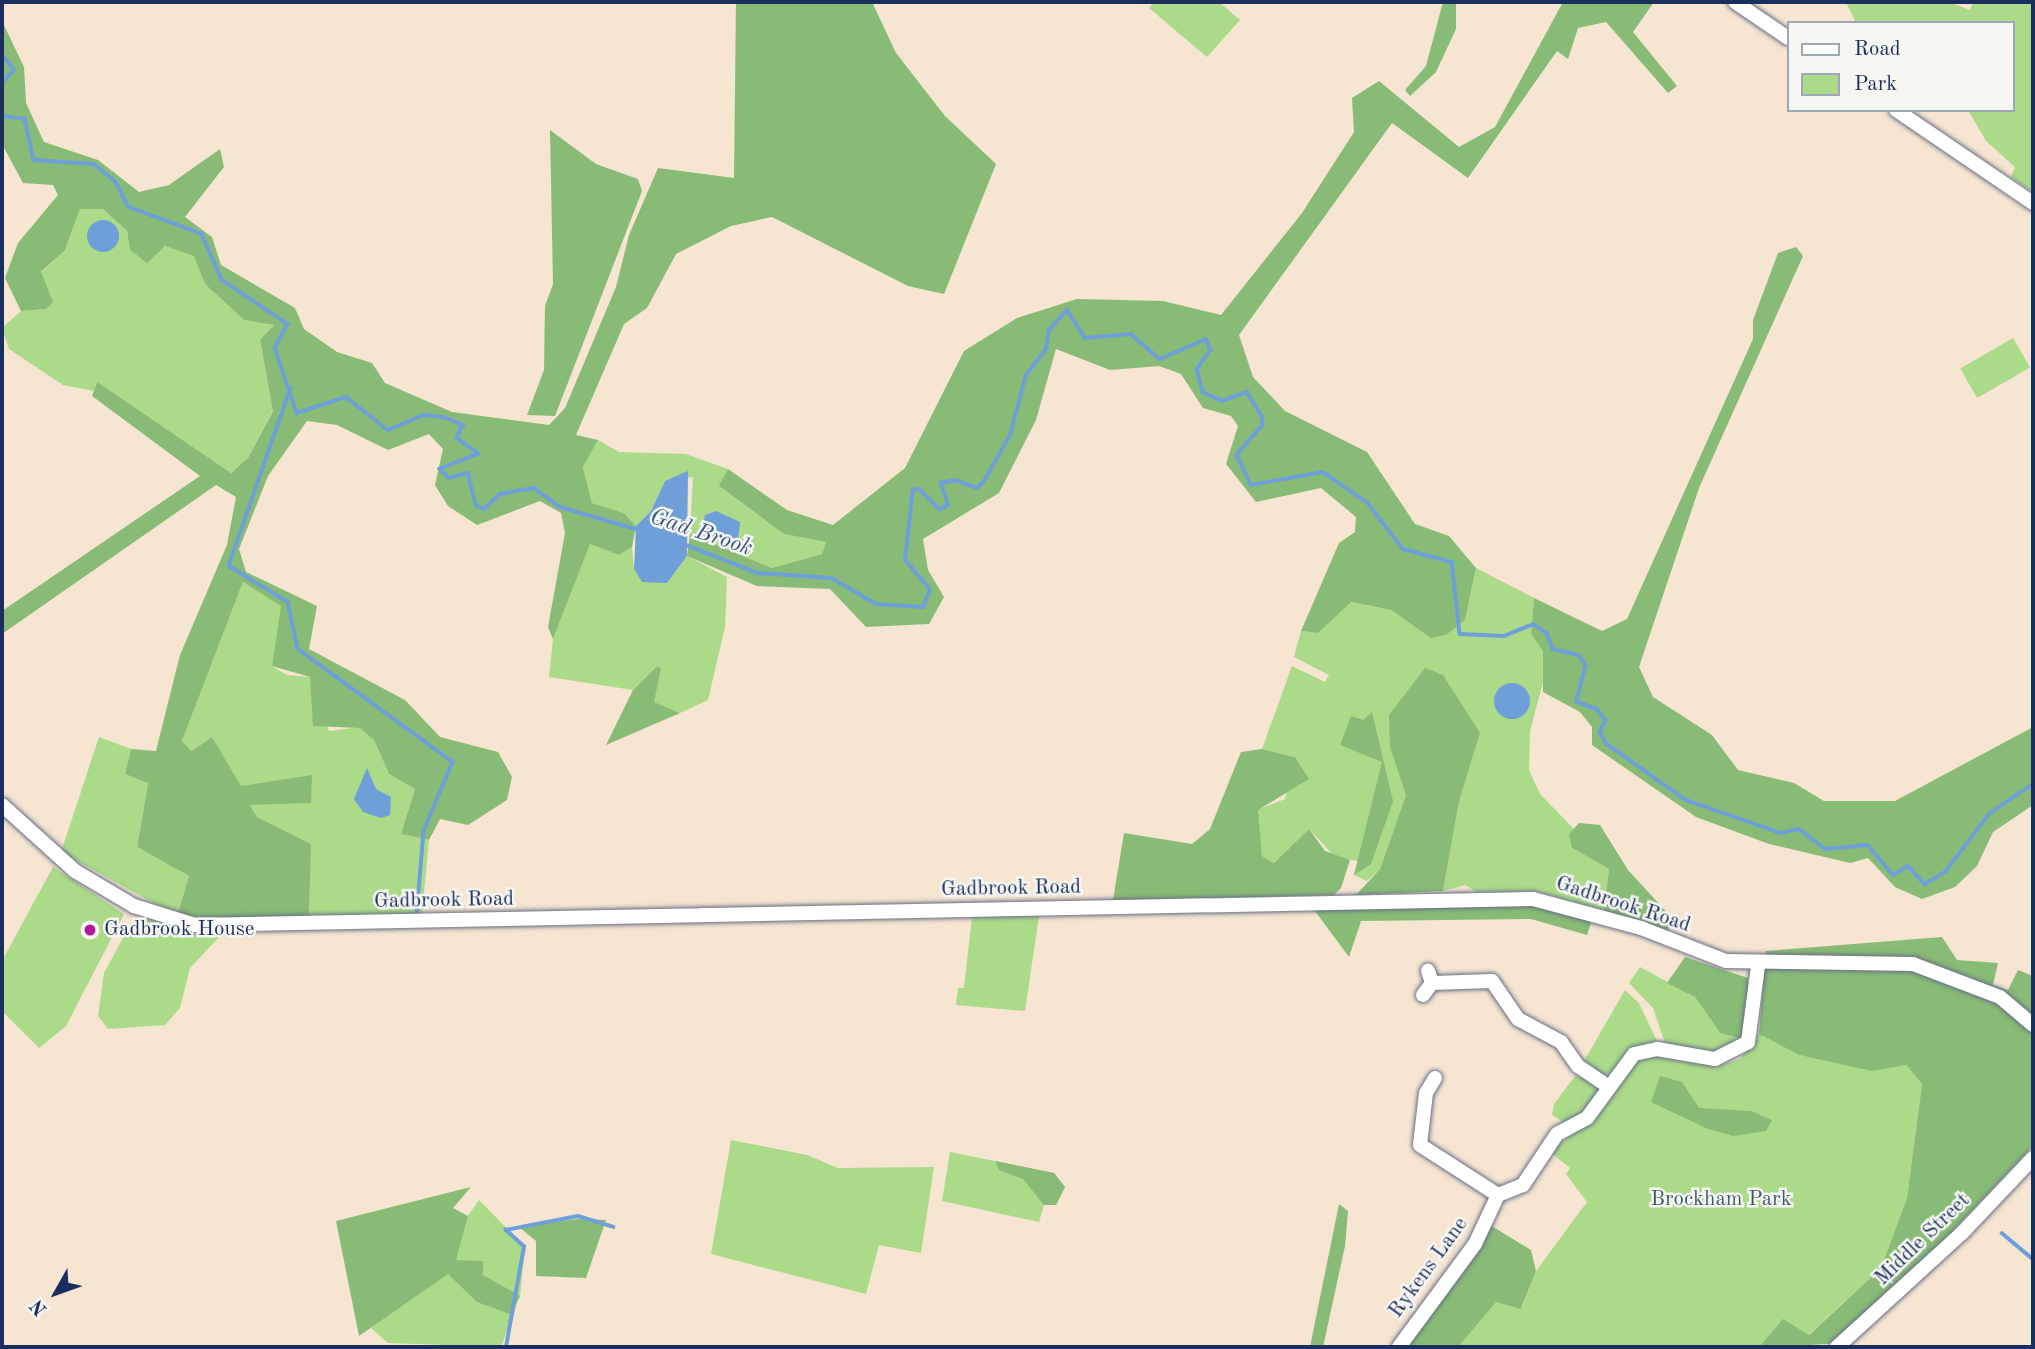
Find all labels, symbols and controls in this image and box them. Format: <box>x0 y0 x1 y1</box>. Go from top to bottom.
legend <box>1786 21 2014 112</box>
text: Road <box>1854 39 1901 60</box>
text: Park <box>1854 74 1897 95</box>
water label: Gad Brook <box>646 503 756 563</box>
street label: Gadbrook Road <box>1552 871 1694 939</box>
street label: Gadbrook Road <box>941 875 1081 903</box>
street label: Gadbrook Road <box>374 887 514 915</box>
place label: Gadbrook House <box>104 917 254 943</box>
marker: Gadbrook House <box>82 922 98 938</box>
park label: Brockham Park <box>1650 1187 1792 1213</box>
street label: Middle Street <box>1870 1189 1976 1291</box>
street label: Rykens Lane <box>1384 1213 1474 1323</box>
north arrow <box>21 1258 91 1328</box>
text: N <box>28 1295 51 1318</box>

